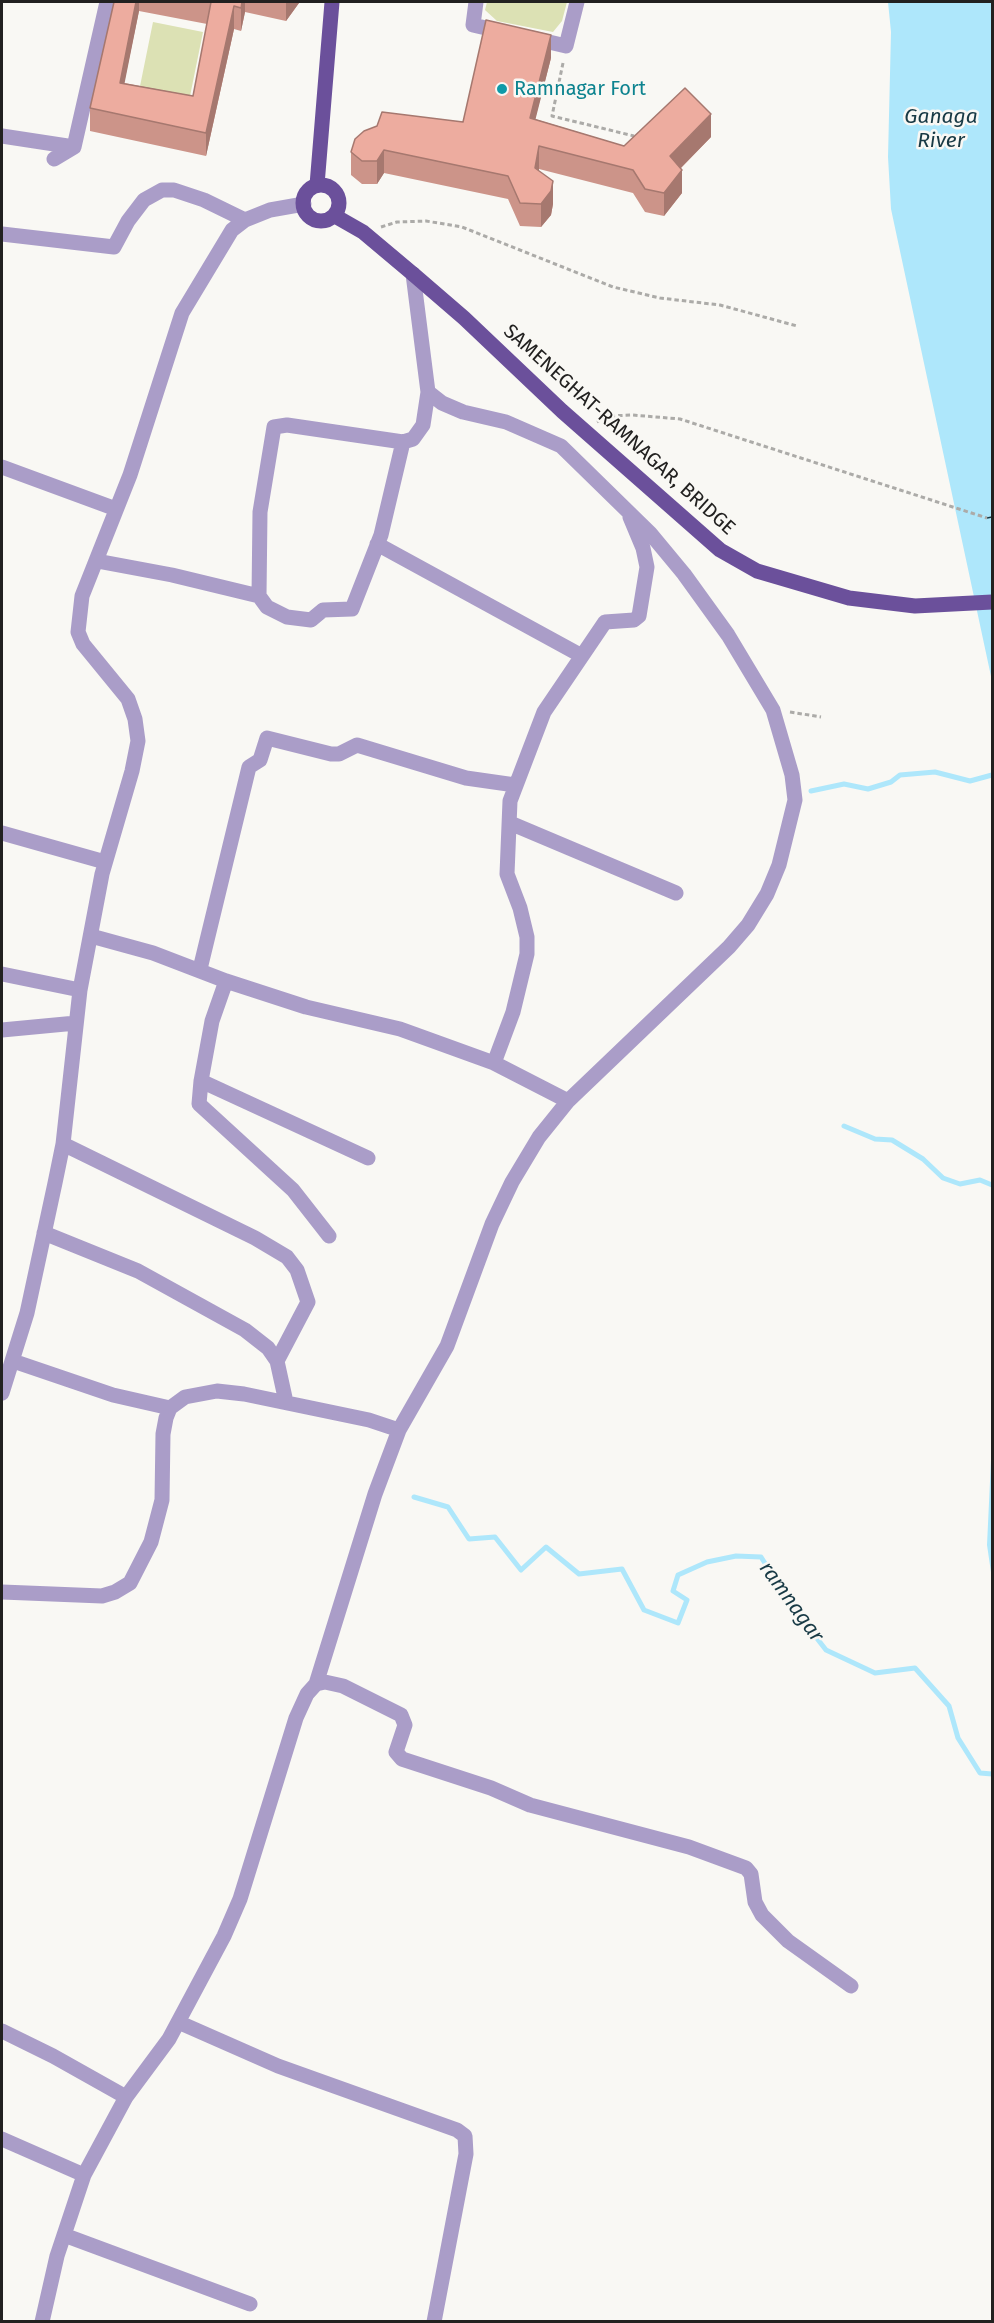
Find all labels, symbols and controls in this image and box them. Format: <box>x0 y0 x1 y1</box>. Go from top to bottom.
place label: Ramnagar Fort <box>514 77 646 101</box>
marker: Ramnagar Fort <box>495 82 509 96</box>
water label: Ganaga River <box>904 104 978 154</box>
street label: SAMENEGHAT-RAMNAGAR, BRIDGE <box>498 320 740 540</box>
water label: ramnagar <box>753 1557 829 1647</box>

